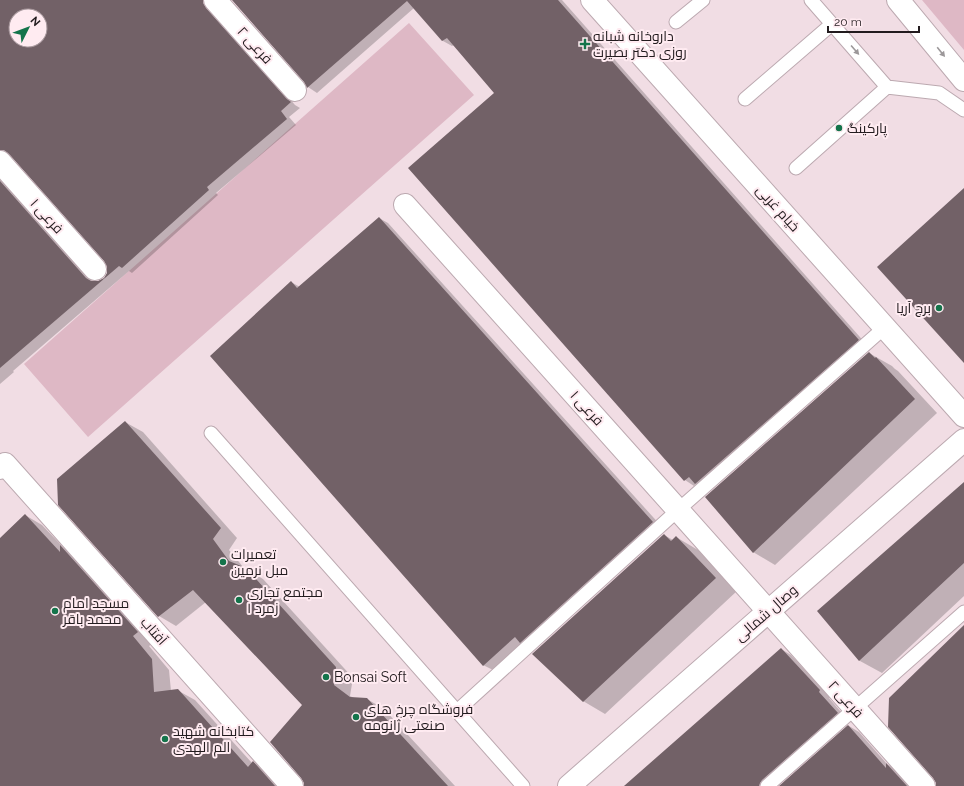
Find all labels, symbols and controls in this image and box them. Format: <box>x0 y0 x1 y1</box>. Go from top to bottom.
north arrow <box>8 8 48 48</box>
scale bar <box>828 8 919 34</box>
text: N <box>27 14 43 29</box>
text: 20 m <box>834 15 862 29</box>
street label: فرعی ۲ <box>234 23 276 67</box>
place label: داروخانه شبانه روزی دکتر بصیرت <box>593 28 687 60</box>
marker: داروخانه شبانه روزی دکتر بصیرت <box>580 39 590 49</box>
one-way arrow <box>850 46 859 55</box>
one-way arrow <box>936 46 945 57</box>
place label: پارکینگ <box>847 120 887 138</box>
marker: پارکینگ <box>834 123 844 133</box>
street label: خیام غربی <box>752 181 803 236</box>
street label: فرعی ۱ <box>27 195 67 237</box>
place label: برج آریا <box>896 300 931 317</box>
marker: برج آریا <box>934 303 944 313</box>
street label: فرعی ۱ <box>567 387 607 429</box>
place label: تعمیرات مبل نرمین <box>231 546 288 578</box>
marker: تعمیرات مبل نرمین <box>218 557 228 567</box>
street label: وصال شمالی <box>731 582 801 645</box>
place label: مجتمع تجاری زمرد ۱ <box>247 584 323 616</box>
place label: مسجد امام محمد باقر <box>62 595 129 627</box>
marker: مجتمع تجاری زمرد ۱ <box>234 595 244 605</box>
marker: مسجد امام محمد باقر <box>50 606 60 616</box>
street label: آفتاب <box>137 614 171 648</box>
place label: Bonsai Soft <box>334 669 407 685</box>
marker: Bonsai Soft <box>321 672 331 682</box>
street label: فرعی ۲ <box>825 677 867 721</box>
place label: فروشگاه چرخ های صنعتی ژانومه <box>364 701 473 733</box>
marker: فروشگاه چرخ های صنعتی ژانومه <box>351 712 361 722</box>
place label: کتابخانه شهید الم الهدی <box>173 723 254 757</box>
marker: کتابخانه شهید الم الهدی <box>160 734 170 744</box>

